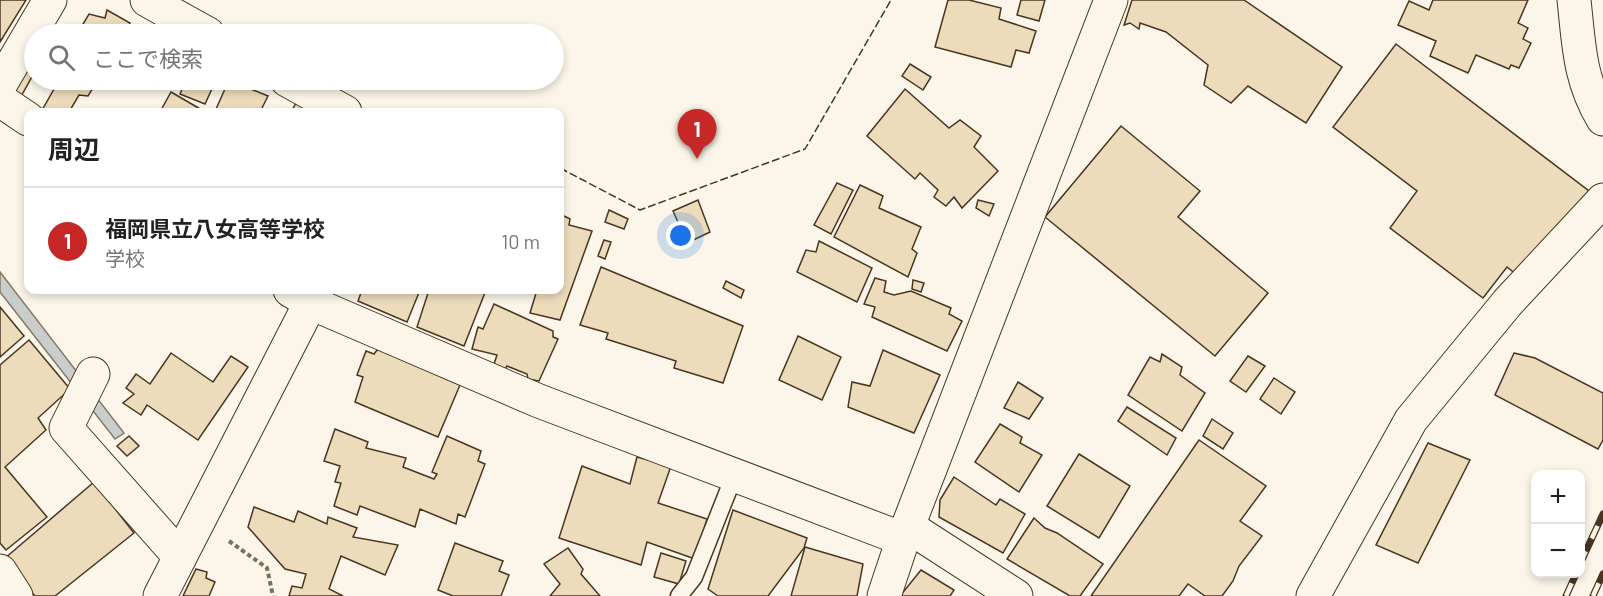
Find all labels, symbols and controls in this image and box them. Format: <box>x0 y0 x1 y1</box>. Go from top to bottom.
search box <box>24 24 564 90</box>
icon: search <box>45 41 78 74</box>
text: ここで検索 <box>93 45 203 71</box>
pin: 1 <box>678 110 716 159</box>
text: 周辺 <box>48 133 100 164</box>
text: 福岡県立八女高等学校 <box>105 215 325 241</box>
your location <box>666 221 695 250</box>
text: 1 <box>64 229 71 253</box>
text: 10 m <box>501 229 540 253</box>
text: 学校 <box>105 246 145 270</box>
map controls <box>1531 470 1585 578</box>
button: + <box>1531 470 1585 524</box>
button: − <box>1531 524 1585 578</box>

